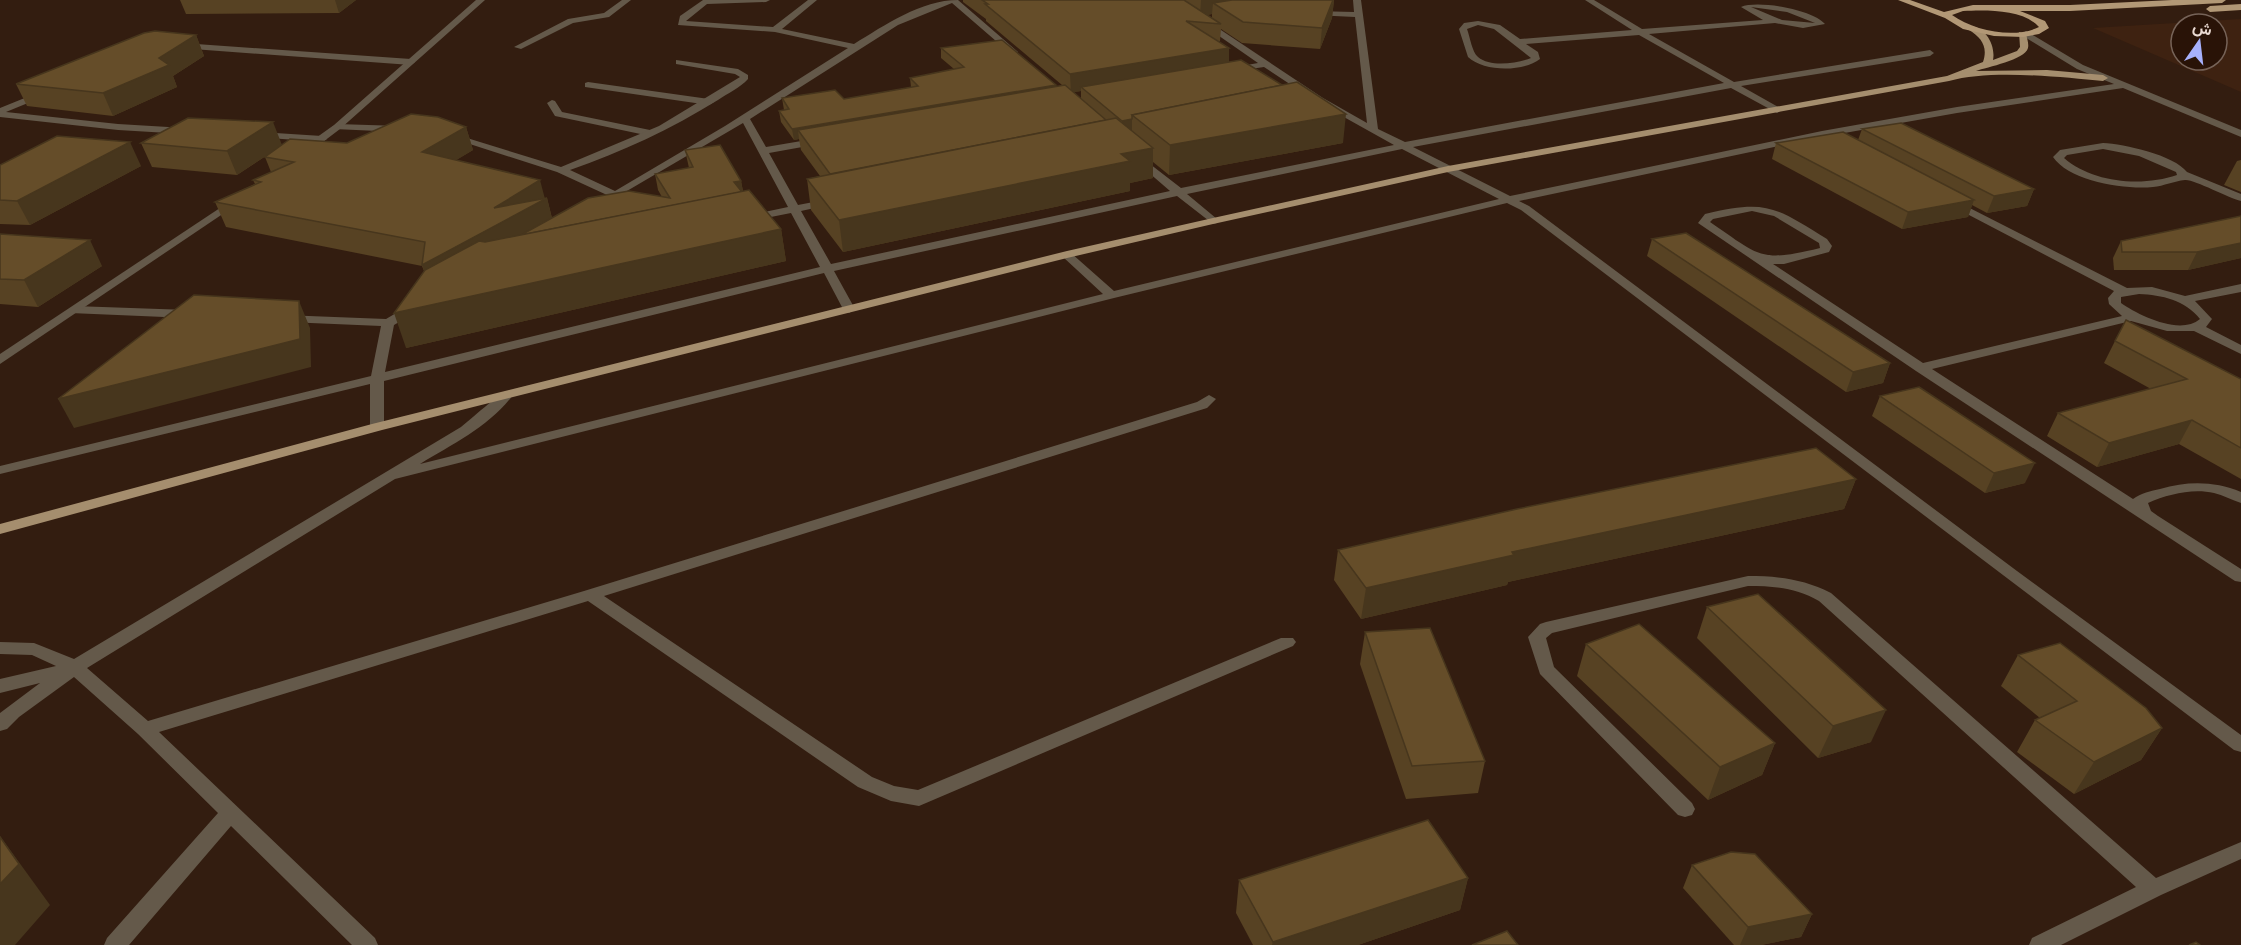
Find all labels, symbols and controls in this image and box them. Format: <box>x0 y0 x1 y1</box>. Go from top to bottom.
north arrow <box>2169 12 2229 72</box>
text: ش <box>2191 15 2214 39</box>

